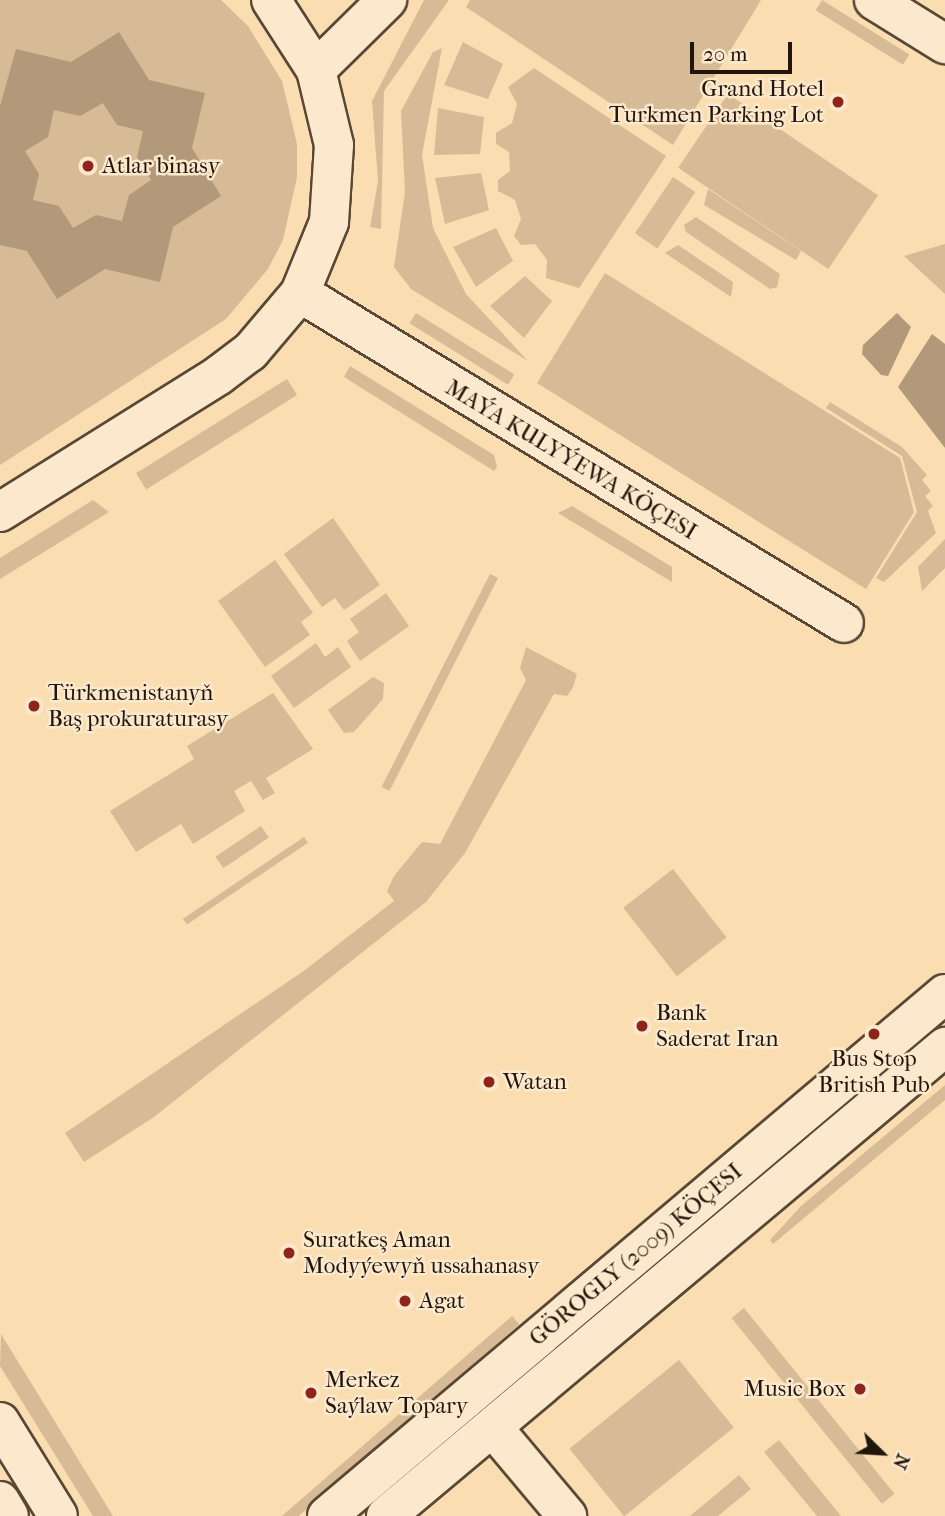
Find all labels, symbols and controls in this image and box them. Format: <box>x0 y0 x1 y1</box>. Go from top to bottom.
scale bar <box>693 28 794 72</box>
text: 20 m <box>703 42 747 66</box>
place label: Grand Hotel Turkmen Parking Lot <box>609 75 824 129</box>
marker: Grand Hotel Turkmen Parking Lot <box>830 94 846 110</box>
place label: Atlar binasy <box>102 152 220 180</box>
marker: Atlar binasy <box>80 158 96 174</box>
street label: MAÝA KULYÝEWA KÖÇESI <box>440 374 702 546</box>
place label: Türkmenistanyň Baş prokuraturasy <box>48 679 228 733</box>
marker: Türkmenistanyň Baş prokuraturasy <box>26 698 42 714</box>
place label: Bank Saderat Iran <box>656 999 779 1053</box>
marker: Bank Saderat Iran <box>634 1018 650 1034</box>
marker: Bus Stop British Pub <box>866 1026 882 1042</box>
place label: Bus Stop British Pub <box>818 1045 930 1099</box>
place label: Watan <box>503 1068 567 1096</box>
marker: Watan <box>481 1074 497 1090</box>
street label: GÖROGLY (2009) KÖÇESI <box>524 1158 748 1352</box>
place label: Suratkeş Aman Modyýewyň ussahanasy <box>303 1226 539 1280</box>
marker: Suratkeş Aman Modyýewyň ussahanasy <box>281 1245 297 1261</box>
place label: Agat <box>419 1287 465 1315</box>
marker: Agat <box>397 1293 413 1309</box>
place label: Merkez Saýlaw Topary <box>325 1366 468 1420</box>
place label: Music Box <box>744 1375 846 1403</box>
marker: Music Box <box>852 1381 868 1397</box>
marker: Merkez Saýlaw Topary <box>303 1385 319 1401</box>
north arrow <box>847 1418 917 1488</box>
text: N <box>888 1450 914 1473</box>

